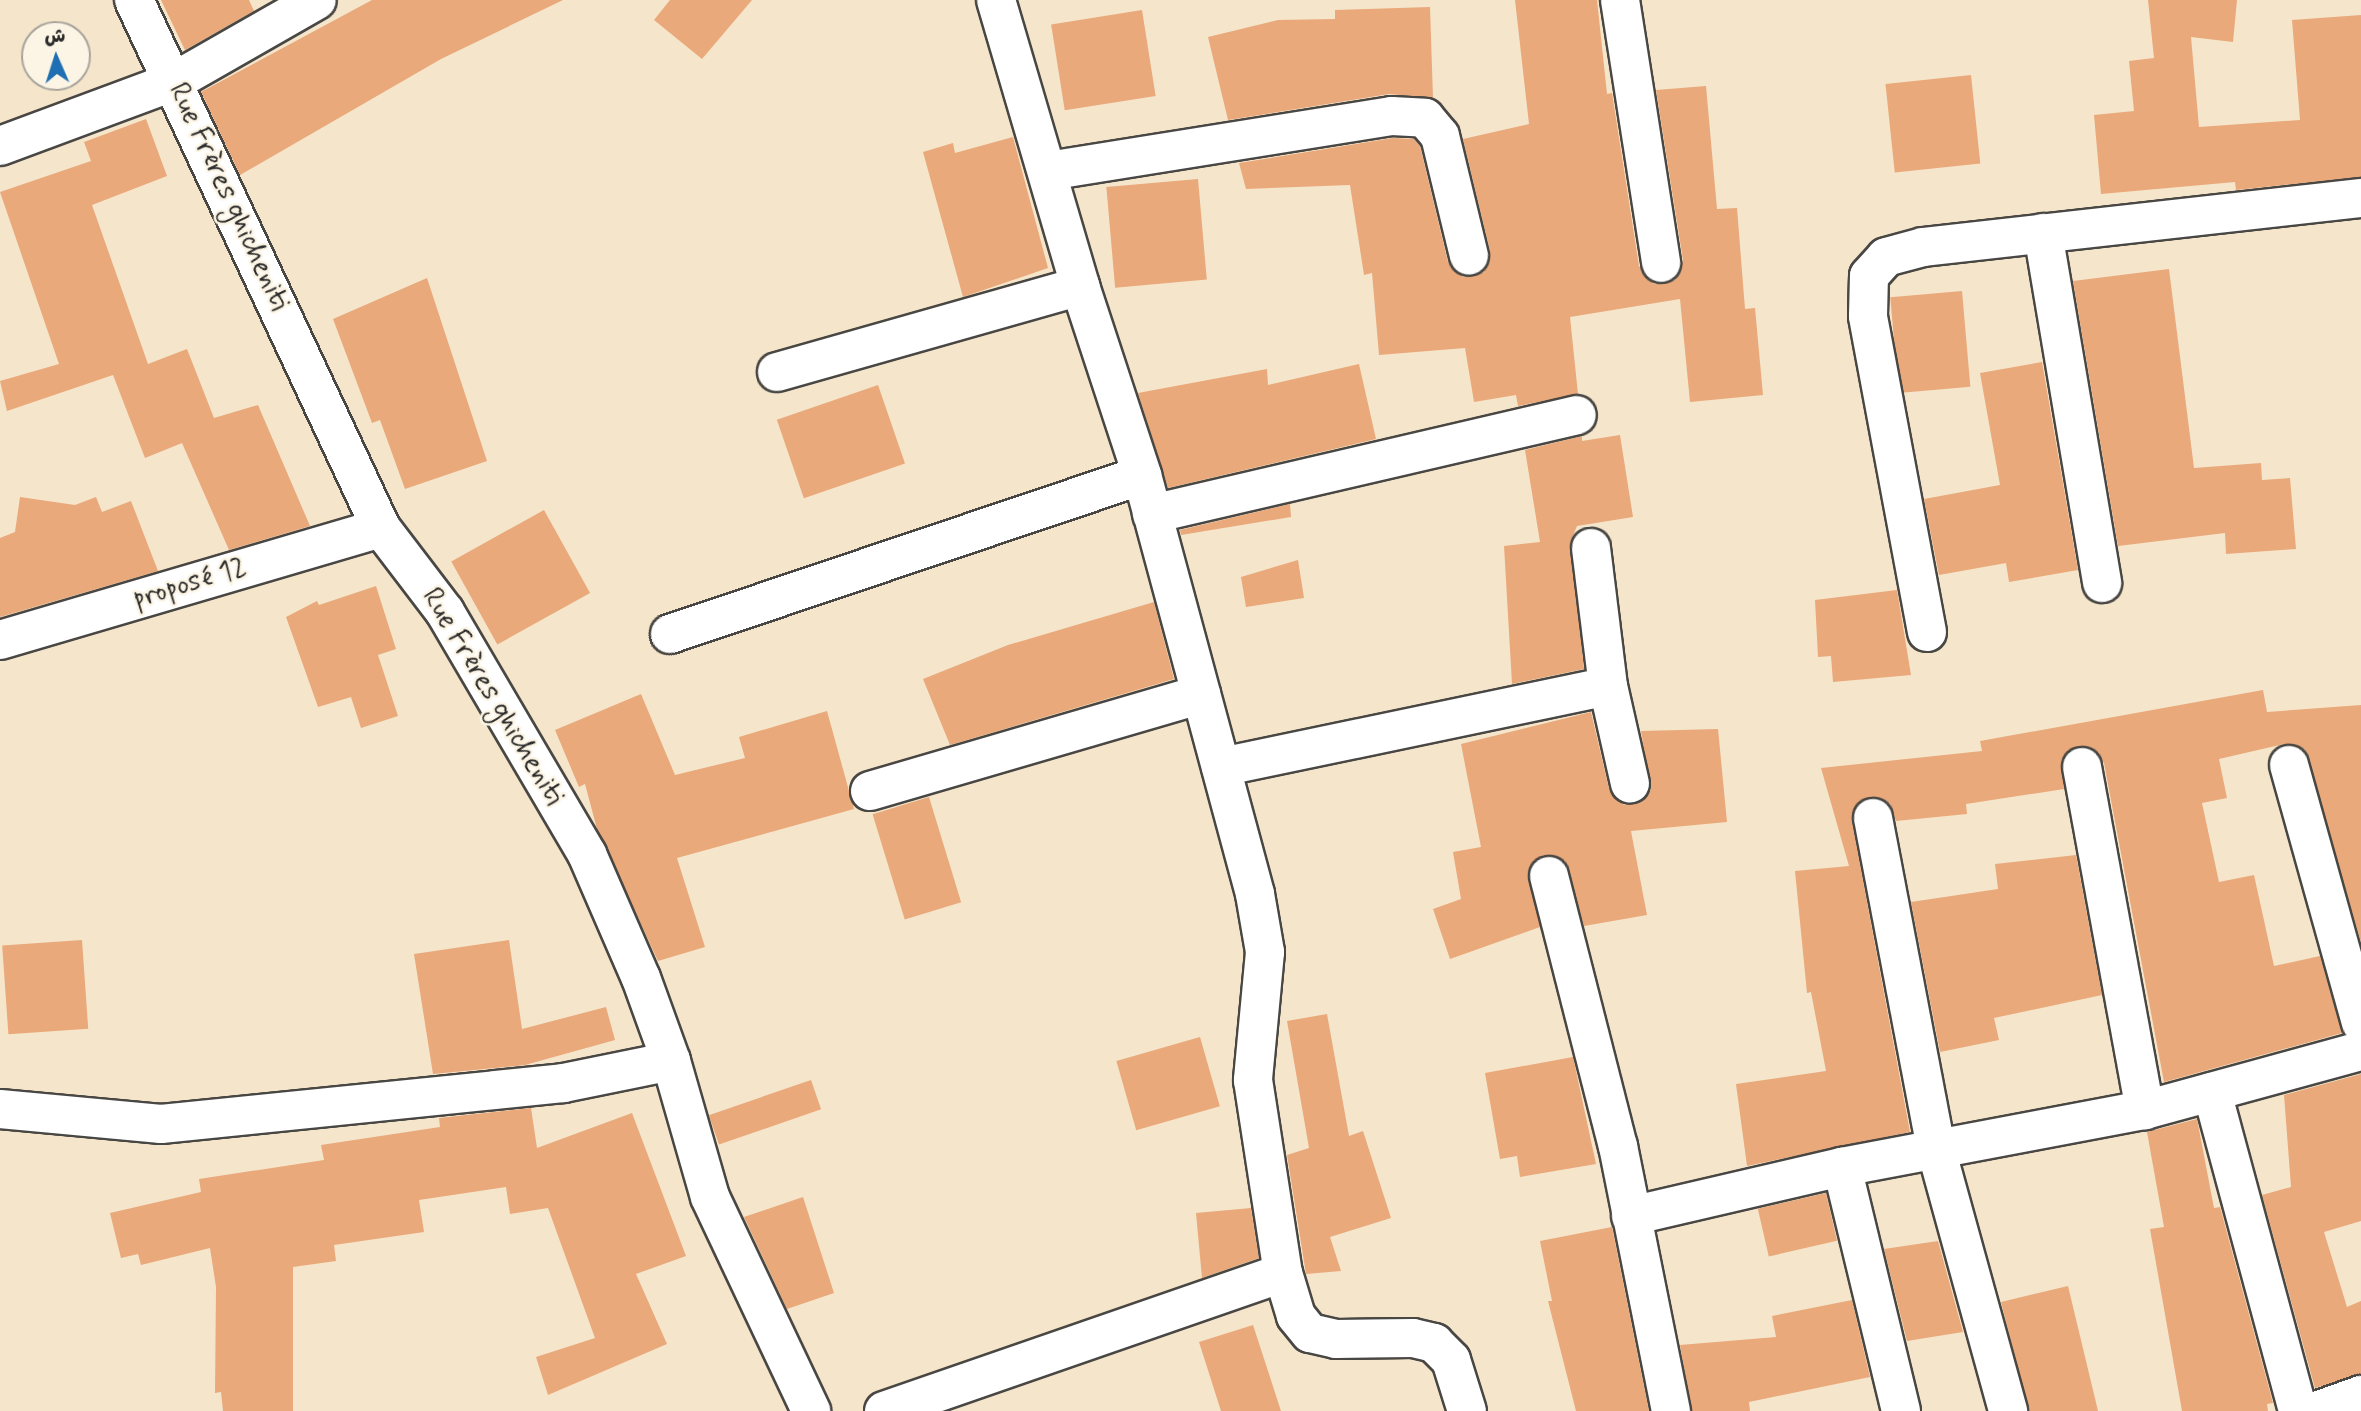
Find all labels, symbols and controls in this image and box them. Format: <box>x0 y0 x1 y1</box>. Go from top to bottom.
north arrow <box>21 21 91 91</box>
text: ش <box>44 23 66 50</box>
street label: Rue Frères ghicheniti <box>161 78 295 316</box>
street label: proposé 12 <box>129 552 251 616</box>
street label: Rue Frères ghicheniti <box>414 583 570 811</box>

